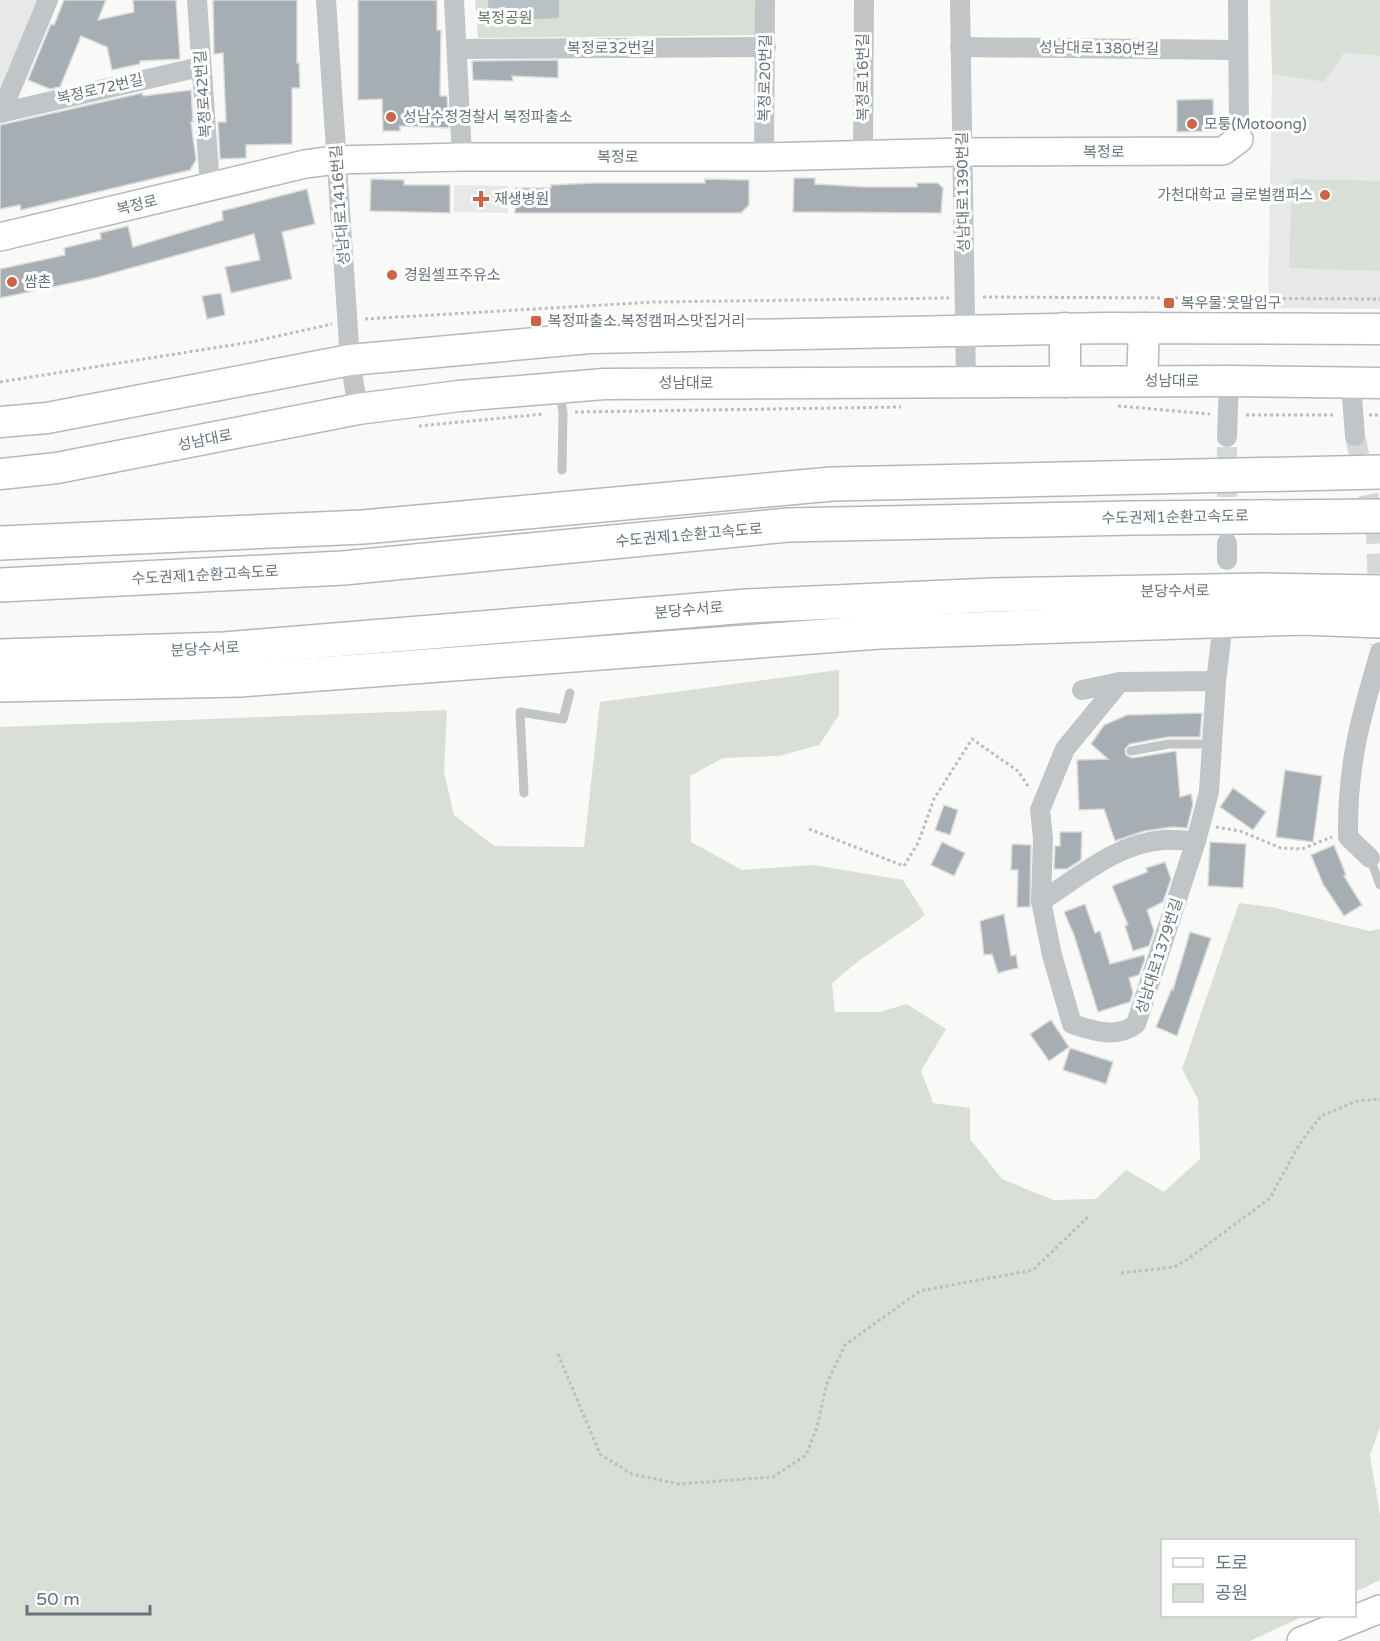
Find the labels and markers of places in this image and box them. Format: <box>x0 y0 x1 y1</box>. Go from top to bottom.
place label: 성남수정경찰서 복정파출소 <box>403 108 573 126</box>
marker: 성남수정경찰서 복정파출소 <box>384 110 398 124</box>
place label: 모퉁(Motoong) <box>1204 115 1307 133</box>
marker: 모퉁(Motoong) <box>1185 117 1199 131</box>
place label: 가천대학교 글로벌캠퍼스 <box>1157 186 1313 204</box>
marker: 가천대학교 글로벌캠퍼스 <box>1318 188 1332 202</box>
marker: 재생병원 <box>472 190 490 208</box>
place label: 재생병원 <box>494 190 549 208</box>
place label: 경원셀프주유소 <box>404 266 501 284</box>
marker: 경원셀프주유소 <box>385 268 399 282</box>
place label: 쌈촌 <box>24 273 52 291</box>
marker: 쌈촌 <box>5 275 19 289</box>
place label: 복우물.웃말입구 <box>1181 294 1282 312</box>
marker: 복우물.웃말입구 <box>1162 296 1176 310</box>
place label: 복정파출소.복정캠퍼스맛집거리 <box>548 312 745 330</box>
marker: 복정파출소.복정캠퍼스맛집거리 <box>529 314 543 328</box>

